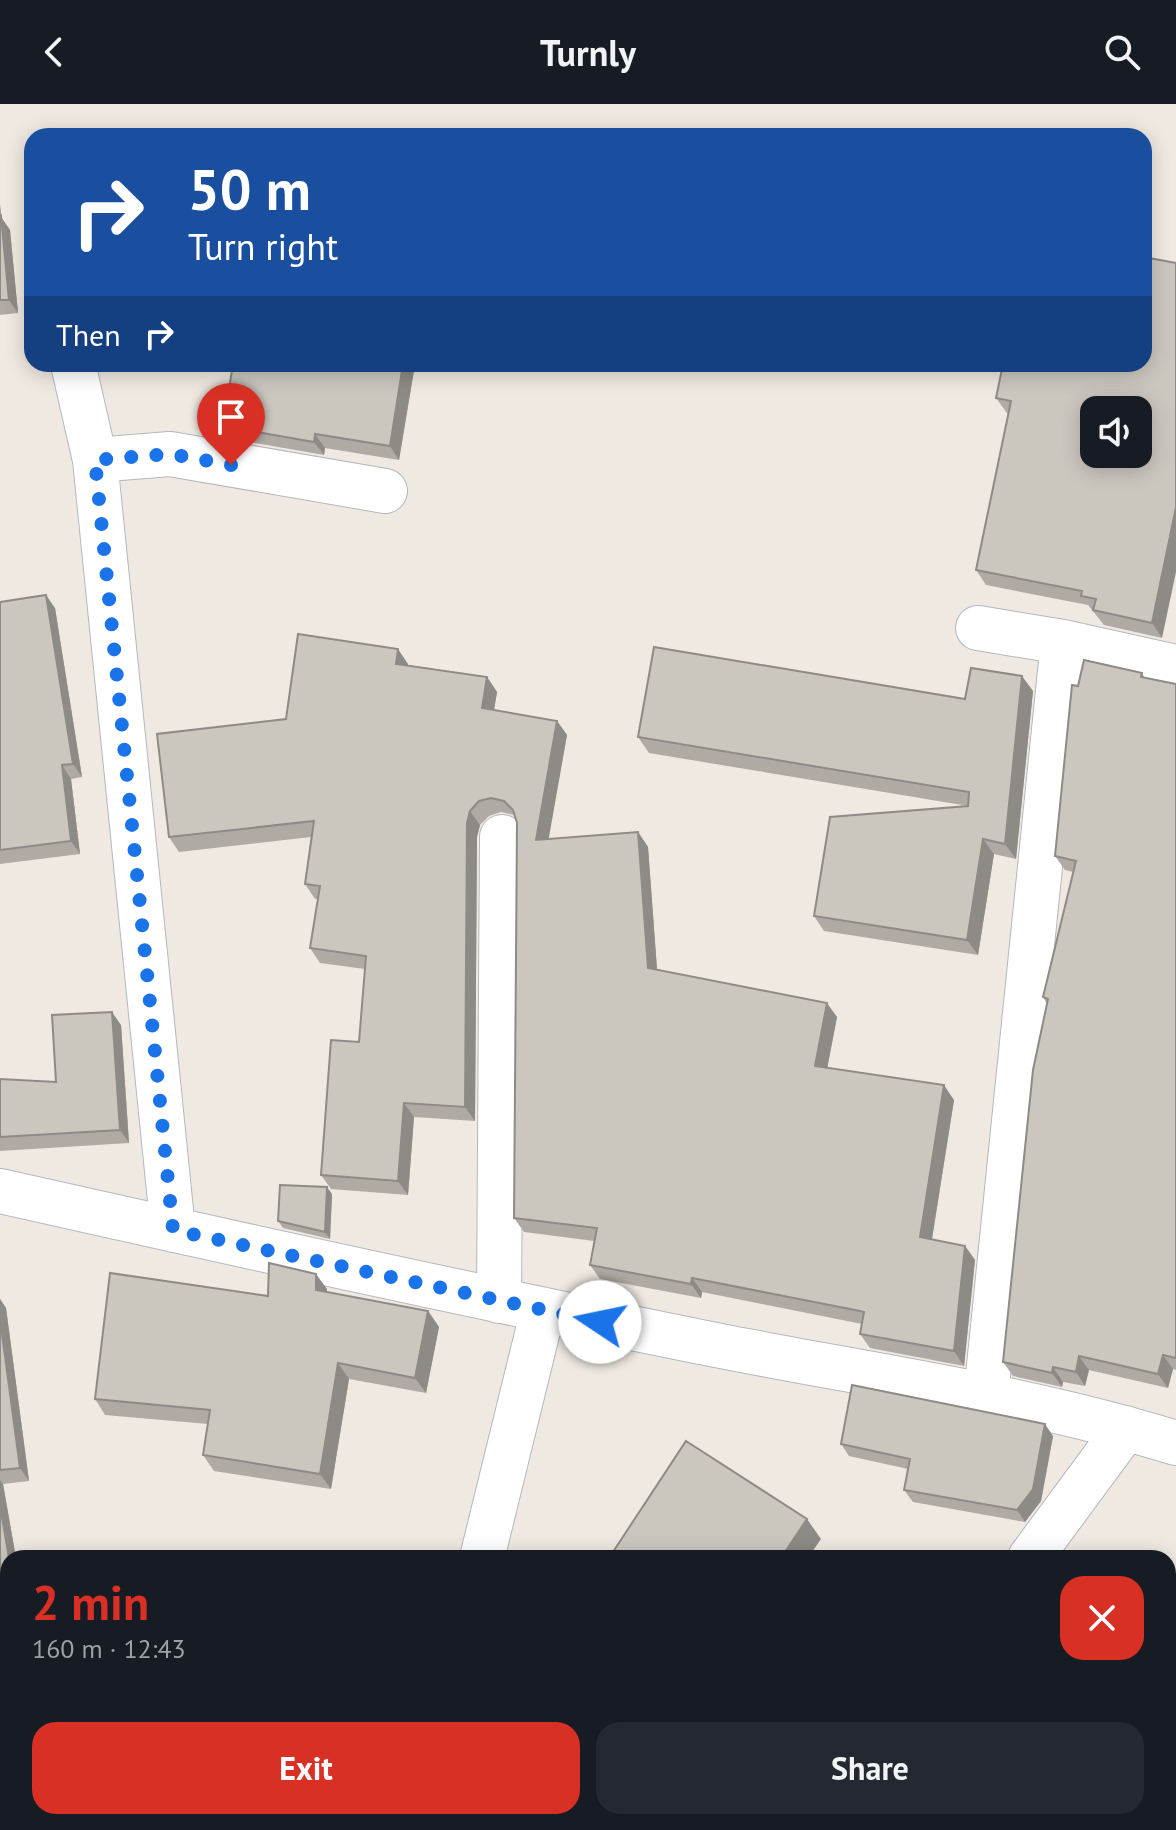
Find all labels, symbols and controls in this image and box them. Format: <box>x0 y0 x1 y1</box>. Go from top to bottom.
text: Turnly <box>540 29 636 76</box>
icon: back <box>32 30 76 74</box>
icon: search <box>1100 30 1144 74</box>
text: 50 m <box>188 153 311 225</box>
icon: right <box>56 160 160 264</box>
text: Turn right <box>188 223 338 270</box>
icon: right <box>137 312 181 356</box>
text: Then <box>56 315 121 354</box>
pin <box>197 383 265 465</box>
icon: arrive <box>209 395 253 439</box>
map controls <box>1080 396 1152 468</box>
button: sound <box>1080 396 1152 468</box>
position arrow <box>558 1280 642 1364</box>
text: 2 min <box>32 1571 149 1633</box>
button: close <box>1060 1576 1144 1660</box>
text: 160 m · 12:43 <box>32 1632 186 1665</box>
button: Exit <box>32 1722 580 1814</box>
button: Share <box>596 1722 1144 1814</box>

